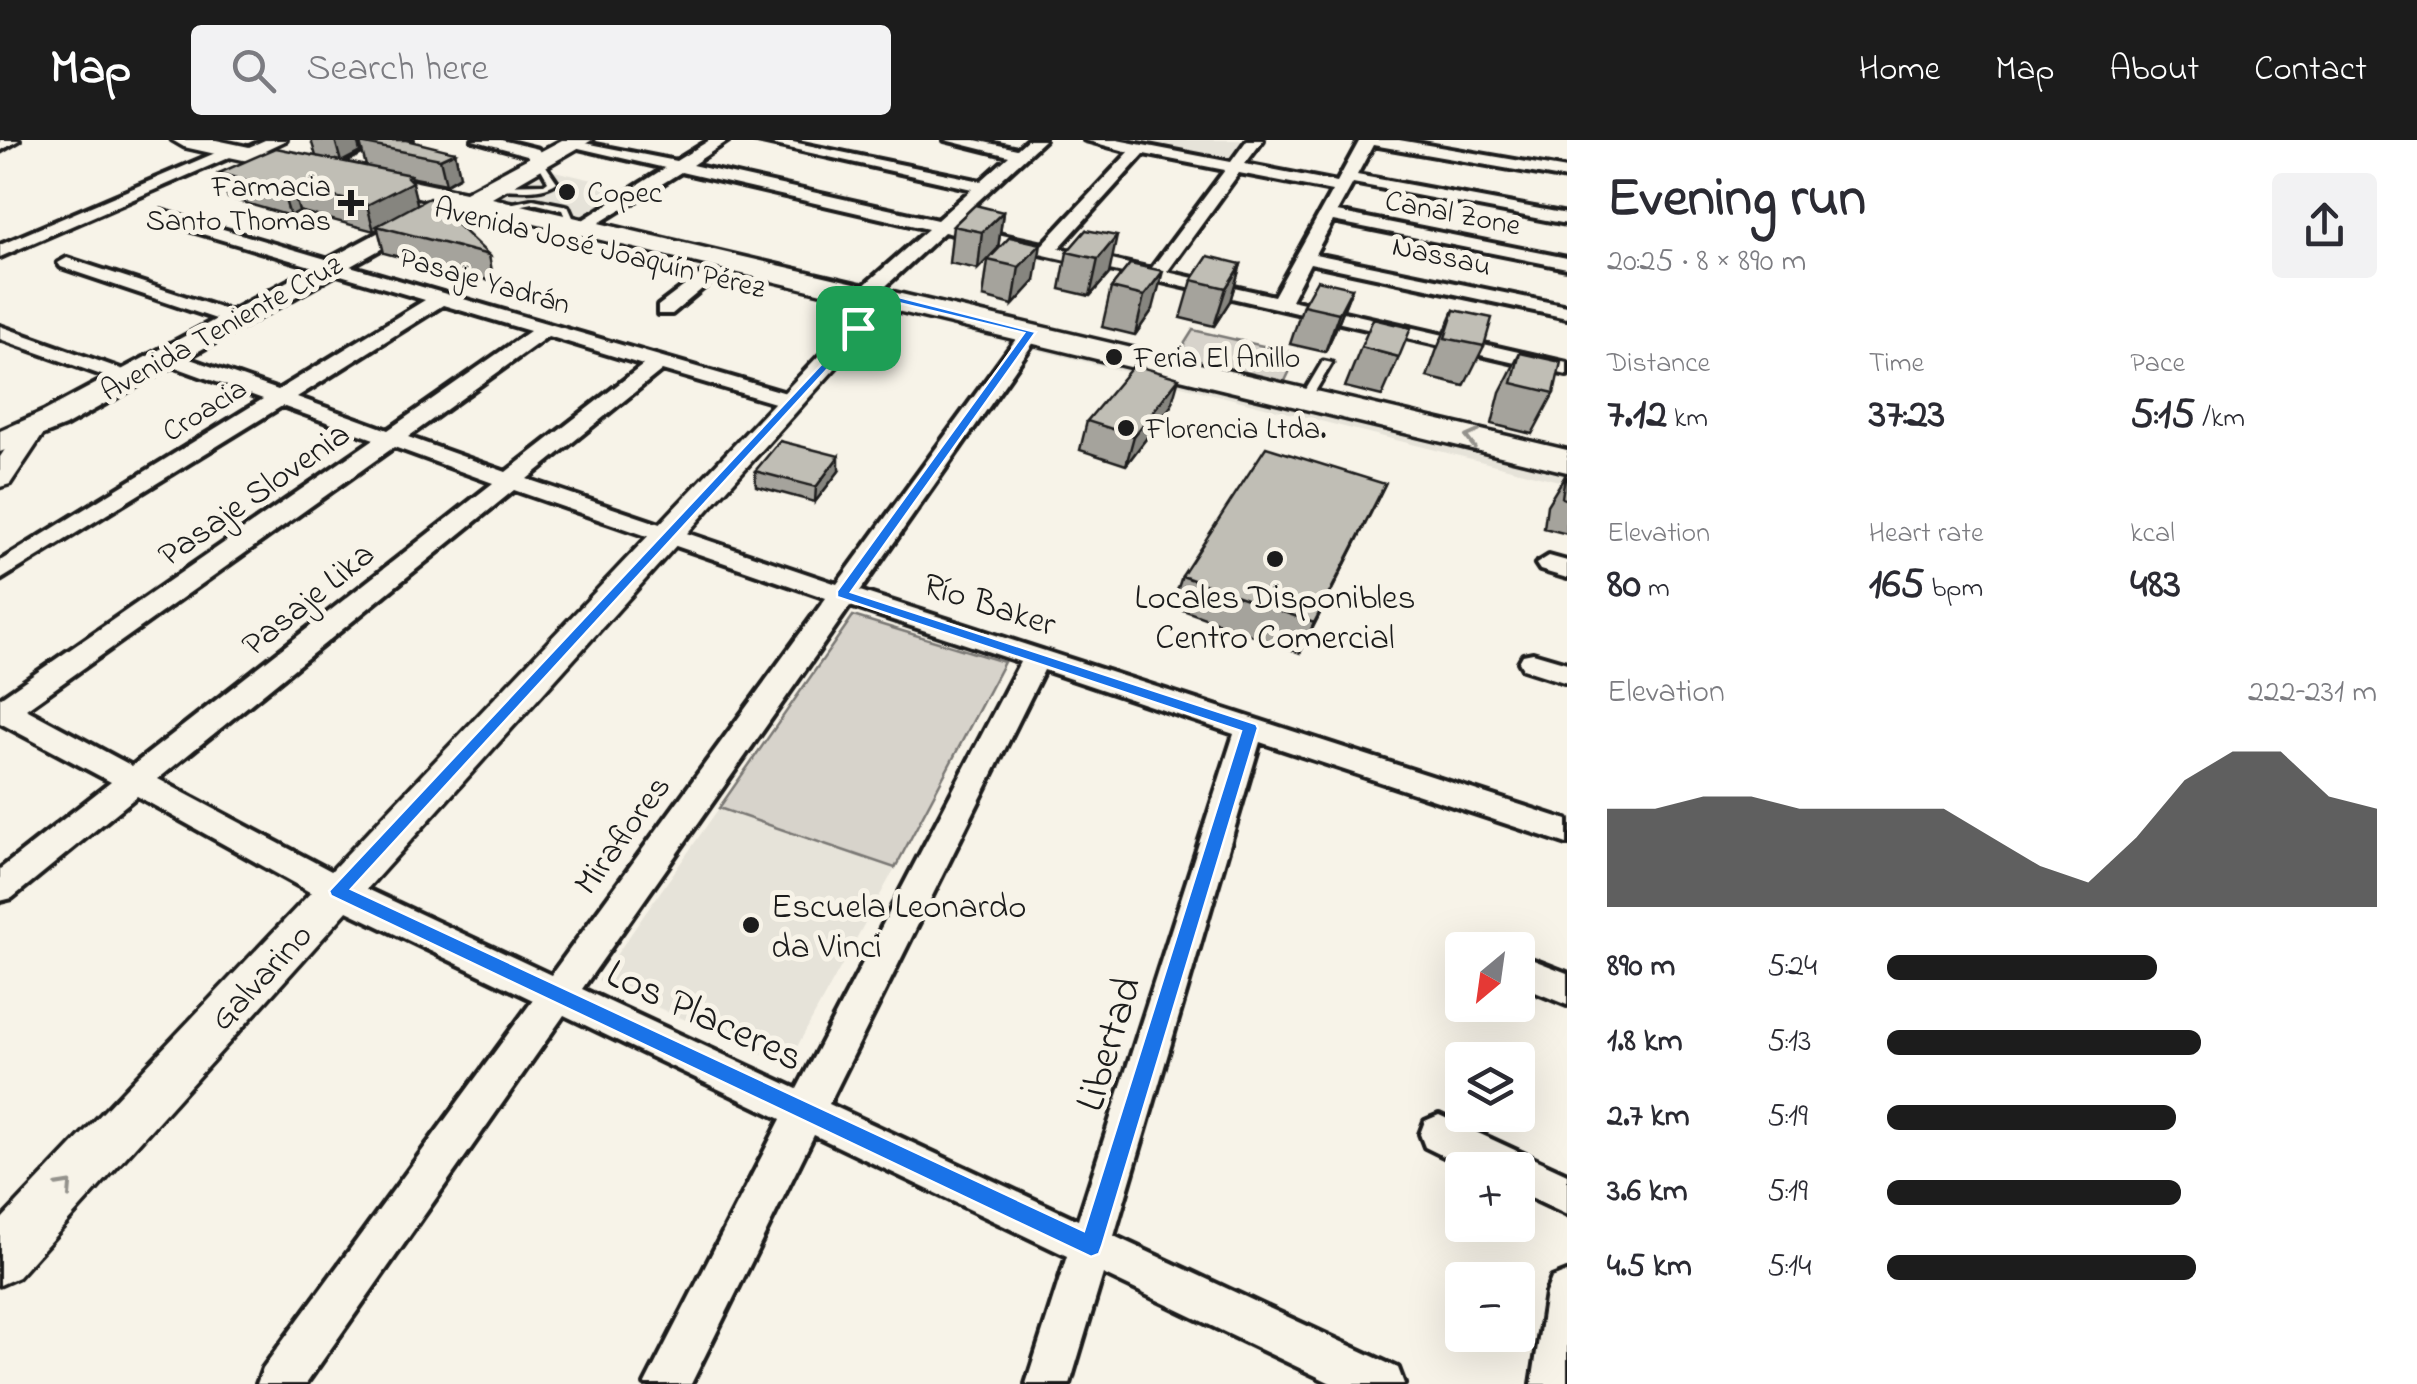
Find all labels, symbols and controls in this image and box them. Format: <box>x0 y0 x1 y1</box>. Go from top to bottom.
search box <box>191 25 891 115</box>
text: Map <box>50 35 131 105</box>
text: Search here <box>306 42 488 98</box>
icon: search <box>226 43 281 98</box>
text: Home <box>1859 45 1940 96</box>
text: Map <box>1995 45 2054 96</box>
text: About <box>2109 45 2199 96</box>
text: Contact <box>2254 45 2367 96</box>
text: Evening run <box>1607 161 1866 241</box>
place label: Farmacia Santo Thomas <box>146 167 331 245</box>
place label: Copec <box>587 173 663 217</box>
button: share <box>2272 173 2377 278</box>
street label: Canal Zone <box>1381 180 1524 250</box>
marker: Copec <box>556 181 578 203</box>
street label: Avenida José Joaquín Pérez <box>429 187 770 312</box>
marker: Farmacia Santo Thomas <box>340 192 362 214</box>
street label: Nassau <box>1388 226 1495 290</box>
street label: Pasaje Yadrán <box>393 237 575 328</box>
text: 20:25 · 8 × 890 m <box>1607 239 1806 286</box>
street label: Avenida Teniente Cruz <box>93 245 352 414</box>
pin <box>816 286 901 371</box>
icon: arrive <box>831 301 886 356</box>
place label: Feria El Anillo <box>1133 338 1300 382</box>
text: Distance <box>1607 344 1710 385</box>
text: Time <box>1869 344 1924 385</box>
text: Pace <box>2130 344 2185 385</box>
marker: Feria El Anillo <box>1103 346 1125 368</box>
street label: Croacia <box>155 368 256 455</box>
text: 7.12 <box>1607 385 1667 446</box>
text: 37:23 <box>1869 385 1945 446</box>
text: 5:15 <box>2130 385 2195 446</box>
text: km <box>1667 399 1708 440</box>
text: /km <box>2195 399 2245 440</box>
place label: Florencia Ltda. <box>1145 409 1326 453</box>
street label: Pasaje Slovenia <box>148 411 362 581</box>
marker: Florencia Ltda. <box>1115 417 1137 439</box>
one-way arrow <box>1464 429 1481 450</box>
text: Elevation <box>1607 514 1710 555</box>
text: Heart rate <box>1869 514 1983 555</box>
text: kcal <box>2130 514 2175 555</box>
street label: Pasaje Lika <box>231 531 387 670</box>
marker: Locales Disponibles Centro Comercial <box>1264 548 1286 570</box>
text: 80 <box>1607 555 1641 616</box>
text: 165 <box>1869 555 1925 616</box>
text: 483 <box>2130 555 2181 616</box>
street label: Río Baker <box>916 561 1062 652</box>
text: m <box>1641 569 1670 610</box>
text: bpm <box>1925 569 1983 610</box>
place label: Locales Disponibles Centro Comercial <box>1134 574 1416 665</box>
text: Elevation <box>1607 670 1725 717</box>
text: 222–231 m <box>2248 670 2377 717</box>
street label: Miraflores <box>563 765 685 907</box>
place label: Escuela Leonardo da Vinci <box>771 883 1026 974</box>
street label: Galvarino <box>199 913 326 1044</box>
marker: Escuela Leonardo da Vinci <box>740 914 762 936</box>
north arrow <box>1445 932 1535 1022</box>
map controls <box>1445 932 1535 1352</box>
text: 890 m <box>1607 944 1675 991</box>
text: 5:24 <box>1767 944 1817 991</box>
street label: Los Placeres <box>595 945 813 1089</box>
street label: Libertad <box>1061 970 1160 1119</box>
text: 1.8 km <box>1607 1019 1683 1066</box>
text: 5:13 <box>1767 1019 1811 1066</box>
button: layers <box>1445 1042 1535 1132</box>
text: 2.7 km <box>1607 1094 1689 1141</box>
text: 5:19 <box>1767 1094 1808 1141</box>
button: + <box>1445 1152 1535 1242</box>
text: 3.6 km <box>1607 1169 1688 1216</box>
text: 5:19 <box>1767 1169 1808 1216</box>
one-way arrow <box>54 1180 72 1199</box>
text: 4.5 km <box>1607 1244 1692 1291</box>
text: 5:14 <box>1767 1244 1811 1291</box>
button: − <box>1445 1262 1535 1352</box>

